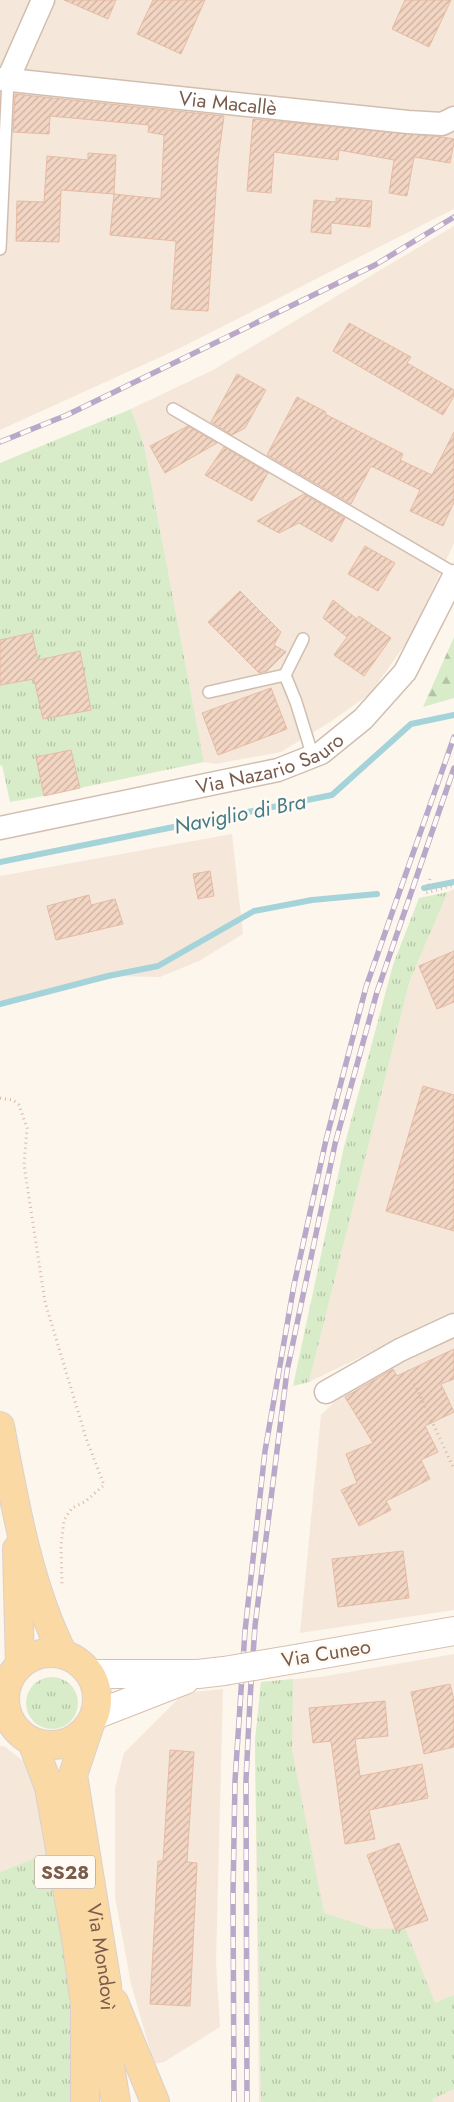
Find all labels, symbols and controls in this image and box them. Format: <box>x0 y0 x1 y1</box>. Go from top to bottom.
street label: Via Macallè <box>177 84 278 123</box>
street label: Via Nazario Sauro <box>193 726 350 802</box>
water label: Naviglio di Bra <box>171 786 309 841</box>
street label: Via Cuneo <box>279 1632 373 1675</box>
road number: SS28 <box>35 1855 95 1888</box>
street label: Via Mondovì <box>79 1902 122 2011</box>

